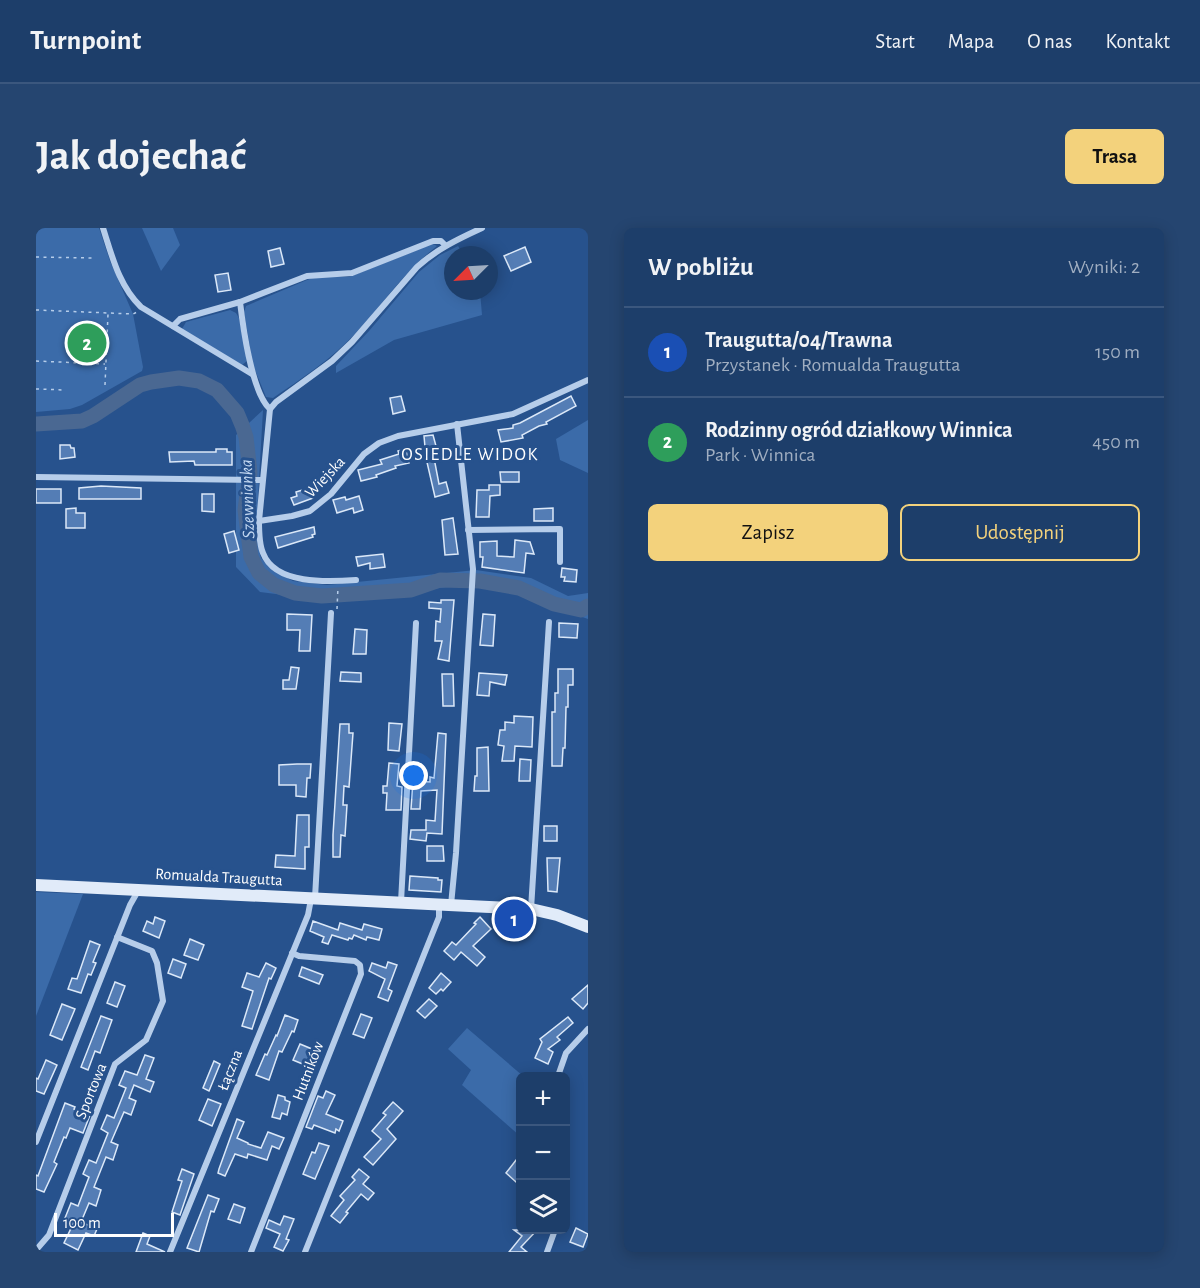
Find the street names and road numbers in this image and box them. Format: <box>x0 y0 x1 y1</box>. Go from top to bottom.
street label: Wiejska <box>302 453 349 501</box>
street label: Romualda Traugutta <box>155 866 283 888</box>
street label: Hutników <box>289 1039 327 1103</box>
street label: Łączna <box>215 1047 245 1093</box>
street label: Sportowa <box>73 1061 109 1121</box>

